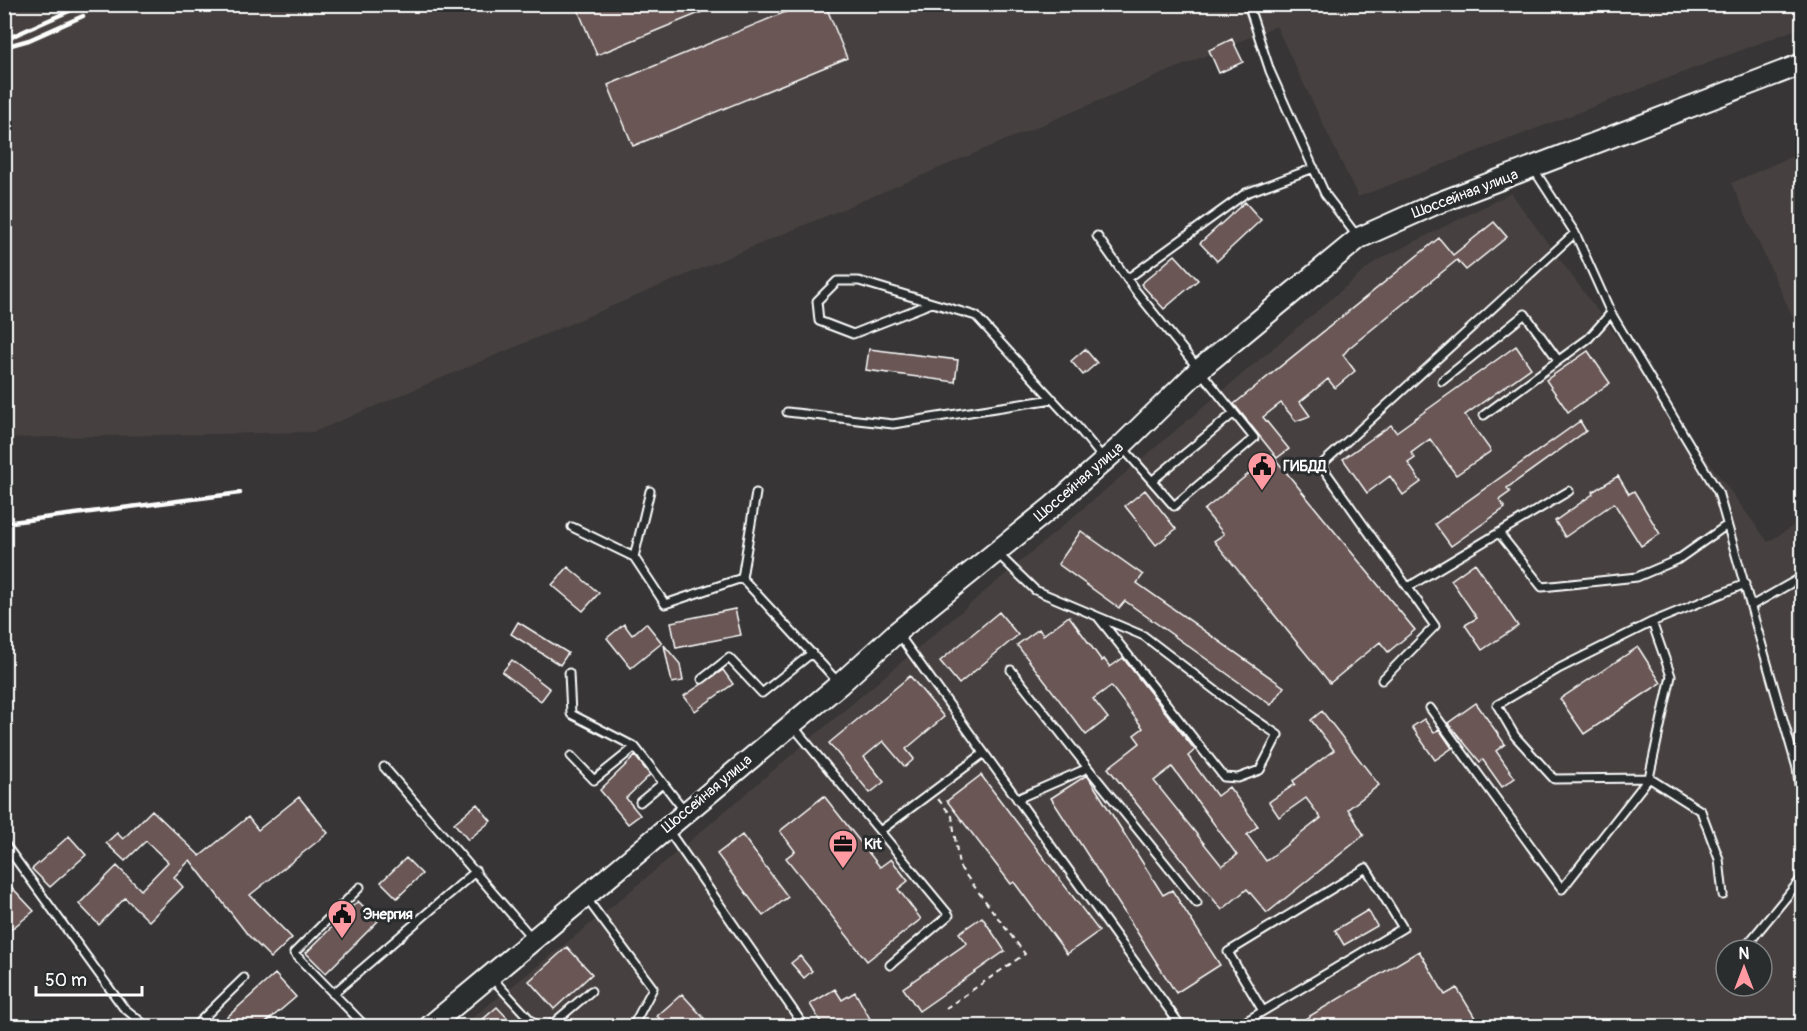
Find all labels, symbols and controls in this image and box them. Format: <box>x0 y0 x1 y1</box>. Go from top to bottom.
street label: Шоссейная улица <box>1409 165 1521 223</box>
street label: Шоссейная улица <box>1030 438 1128 526</box>
public building icon: ГИБДД <box>1246 450 1278 492</box>
place label: ГИБДД <box>1283 457 1327 476</box>
street label: Шоссейная улица <box>658 751 756 837</box>
office icon: Kit <box>827 828 859 870</box>
place label: Kit <box>864 835 883 854</box>
public building icon: Энергия <box>326 898 358 940</box>
place label: Энергия <box>363 905 413 924</box>
north arrow <box>1714 938 1774 998</box>
text: N <box>1739 944 1750 964</box>
scale bar <box>36 959 142 997</box>
text: 50 m <box>45 969 87 992</box>

